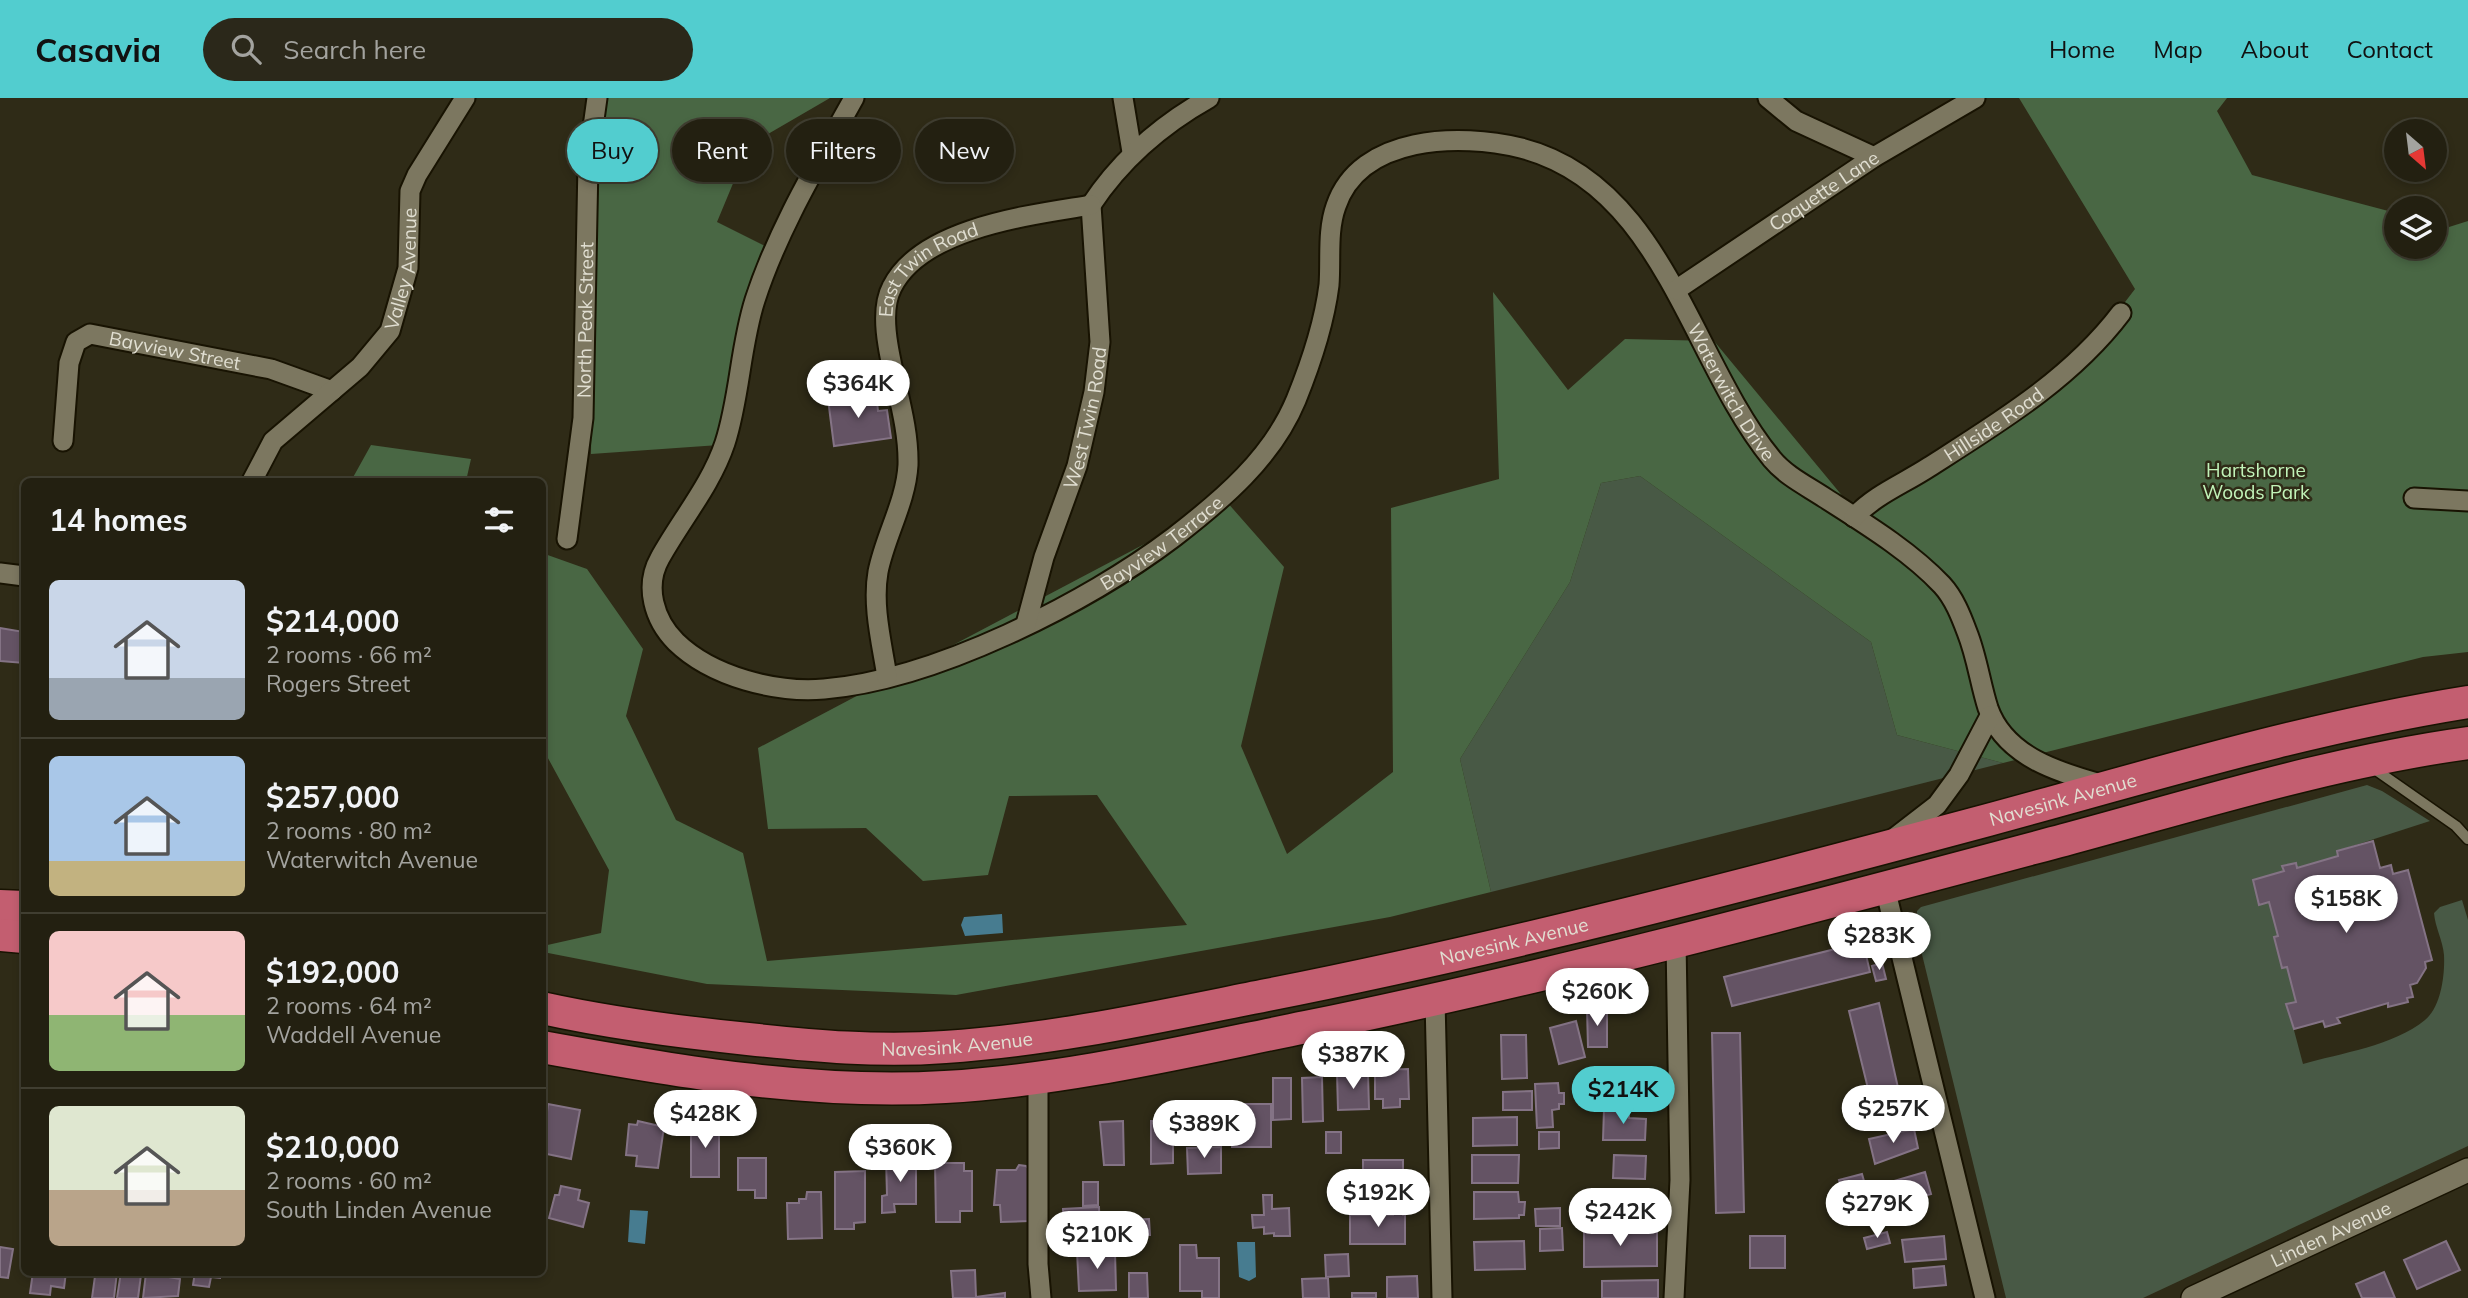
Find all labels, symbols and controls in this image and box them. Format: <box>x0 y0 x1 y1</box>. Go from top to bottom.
search box <box>203 18 693 81</box>
text: Casavia <box>35 29 161 70</box>
icon: search <box>227 30 265 68</box>
text: Search here <box>283 33 426 66</box>
text: Home <box>2049 34 2115 64</box>
text: Map <box>2153 34 2203 64</box>
text: About <box>2241 34 2309 64</box>
text: Contact <box>2347 34 2433 64</box>
chip: Buy <box>567 119 658 182</box>
chip: Rent <box>672 119 772 182</box>
chip: Filters <box>786 119 901 182</box>
chip: New <box>915 119 1014 182</box>
north arrow <box>2384 119 2446 182</box>
map controls <box>2384 119 2447 259</box>
street label: Coquette Lane <box>1764 145 1883 236</box>
button: layers <box>2384 196 2447 259</box>
street label: Valley Avenue <box>379 207 422 333</box>
street label: East Twin Road <box>873 217 981 318</box>
street label: North Peak Street <box>571 241 598 398</box>
street label: Waterwitch Drive <box>1682 319 1781 465</box>
street label: Bayview Street <box>107 326 243 375</box>
street label: West Twin Road <box>1058 345 1111 492</box>
pin: $364K <box>809 360 907 420</box>
text: $364K <box>823 368 893 397</box>
street label: Hillside Road <box>1939 382 2048 467</box>
park label: Hartshorne Woods Park <box>2202 458 2310 504</box>
street label: Bayview Terrace <box>1096 491 1228 595</box>
text: 14 homes <box>49 501 188 539</box>
icon: filters <box>480 501 518 539</box>
text: $214,000 <box>266 602 399 640</box>
icon: home <box>105 608 189 692</box>
text: 2 rooms · 66 m² <box>266 640 432 669</box>
text: Rogers Street <box>266 669 410 698</box>
street label: Navesink Avenue <box>1986 768 2139 831</box>
text: $257,000 <box>266 778 399 816</box>
icon: home <box>105 784 189 868</box>
text: 2 rooms · 80 m² <box>266 816 432 845</box>
text: Waterwitch Avenue <box>266 845 478 874</box>
pin: $158K <box>2297 876 2395 935</box>
text: $158K <box>2311 883 2381 912</box>
street label: Navesink Avenue <box>1437 912 1591 970</box>
pin: $283K <box>1830 912 1928 972</box>
text: $283K <box>1844 920 1914 949</box>
text: $192,000 <box>266 953 399 991</box>
icon: home <box>105 959 189 1043</box>
pin: $260K <box>1548 968 1646 1028</box>
text: $260K <box>1562 976 1632 1005</box>
text: 2 rooms · 64 m² <box>266 991 432 1020</box>
text: Waddell Avenue <box>266 1020 441 1049</box>
street label: Navesink Avenue <box>881 1026 1034 1061</box>
pin: $387K <box>1304 1032 1402 1091</box>
text: $387K <box>1318 1039 1388 1068</box>
pin: $214K <box>1574 1066 1672 1126</box>
text: $214K <box>1588 1074 1658 1103</box>
pin: $257K <box>1844 1086 1942 1145</box>
pin: $428K <box>656 1090 754 1150</box>
text: $257K <box>1858 1093 1928 1122</box>
text: $428K <box>670 1098 740 1127</box>
pin: $389K <box>1155 1100 1253 1160</box>
text: $389K <box>1169 1108 1239 1137</box>
pin: $360K <box>851 1124 949 1184</box>
text: $210,000 <box>266 1128 399 1166</box>
text: $360K <box>865 1132 935 1161</box>
icon: home <box>105 1134 189 1218</box>
text: 2 rooms · 60 m² <box>266 1166 432 1195</box>
pin: $192K <box>1329 1170 1427 1229</box>
text: $192K <box>1343 1177 1413 1206</box>
pin: $279K <box>1828 1180 1926 1240</box>
pin: $242K <box>1571 1188 1669 1248</box>
text: $279K <box>1842 1188 1912 1217</box>
text: South Linden Avenue <box>266 1195 492 1224</box>
text: $242K <box>1585 1196 1655 1225</box>
street label: Linden Avenue <box>2267 1196 2395 1272</box>
pin: $210K <box>1048 1212 1146 1271</box>
text: $210K <box>1062 1219 1132 1248</box>

